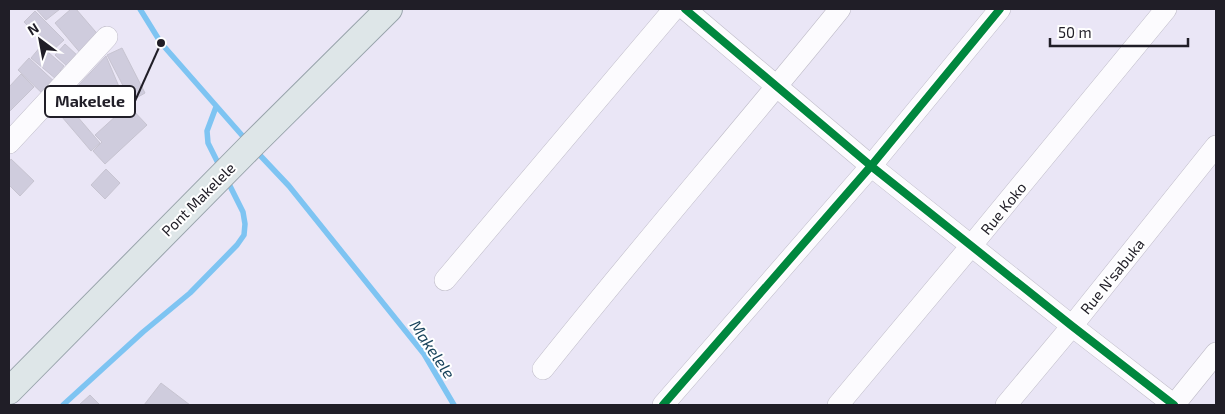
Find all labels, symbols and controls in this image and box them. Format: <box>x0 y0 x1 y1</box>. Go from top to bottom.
north arrow <box>15 15 65 65</box>
scale bar <box>1050 15 1188 47</box>
text: N <box>24 19 42 38</box>
text: 50 m <box>1058 23 1092 41</box>
callout: Makelele <box>45 86 135 117</box>
text: Makelele <box>55 91 125 110</box>
street label: Pont Makelele <box>157 158 239 240</box>
street label: Rue Koko <box>976 178 1030 238</box>
street label: Rue N'sabuka <box>1076 235 1148 317</box>
water label: Makelele <box>407 316 460 382</box>

